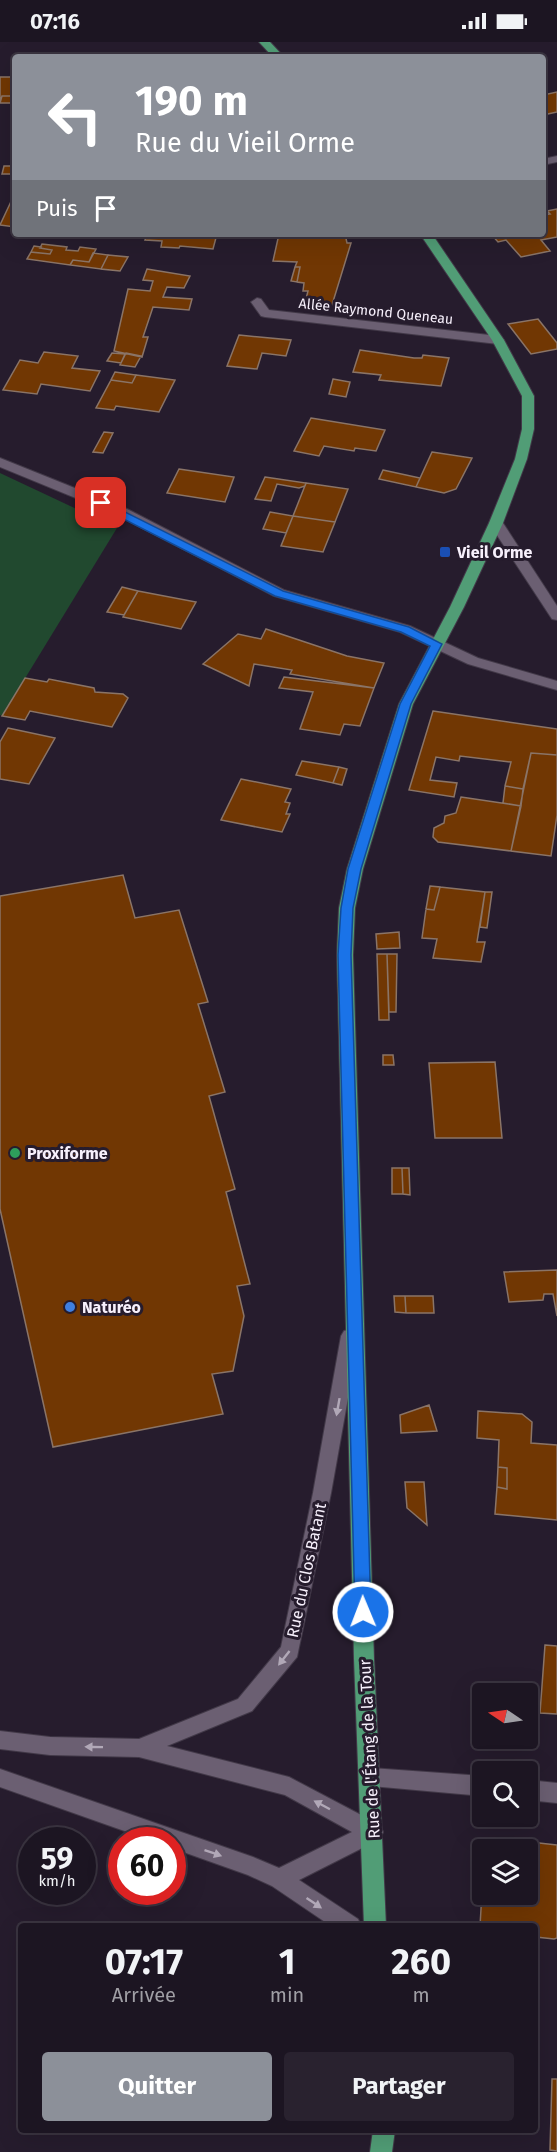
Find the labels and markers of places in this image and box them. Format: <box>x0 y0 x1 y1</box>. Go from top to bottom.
pin <box>75 477 126 528</box>
place label: Vieil Orme <box>456 543 533 562</box>
marker: Vieil Orme <box>438 545 452 559</box>
place label: Proxiforme <box>27 1144 108 1163</box>
marker: Proxiforme <box>8 1146 22 1160</box>
place label: Naturéo <box>82 1298 141 1317</box>
marker: Naturéo <box>63 1300 77 1314</box>

